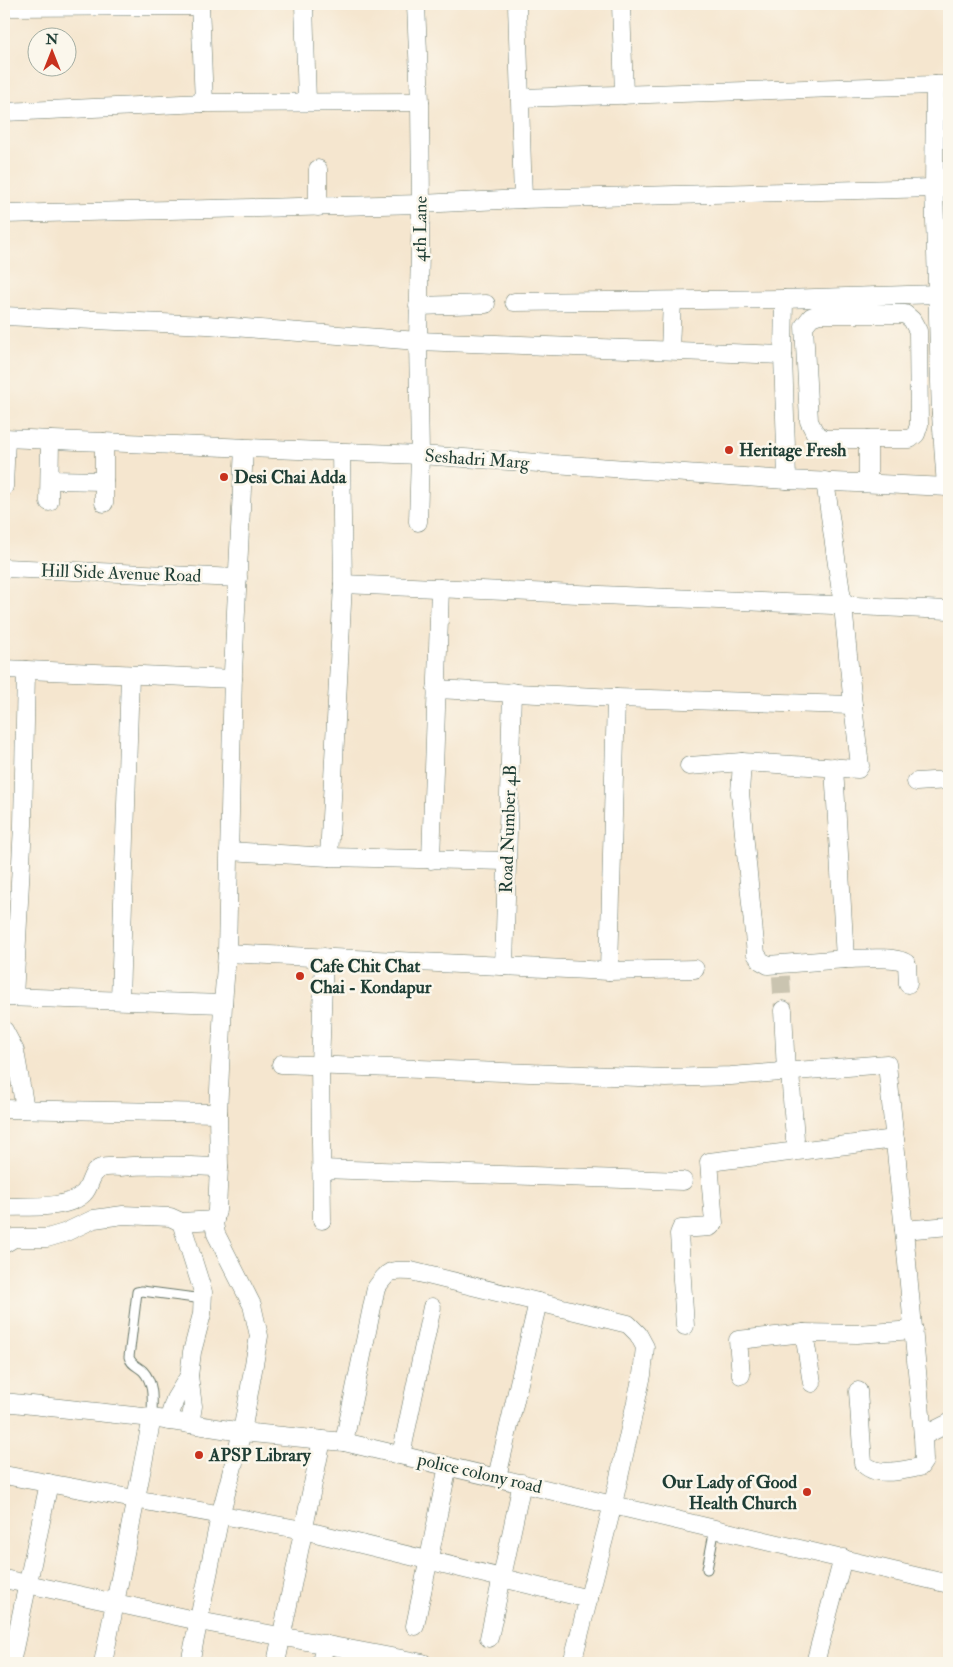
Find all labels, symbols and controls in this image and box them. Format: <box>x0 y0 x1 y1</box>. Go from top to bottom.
north arrow <box>28 28 78 78</box>
text: N <box>45 31 59 48</box>
street label: 4th Lane <box>408 195 433 262</box>
place label: Heritage Fresh <box>739 439 847 462</box>
street label: Seshadri Marg <box>424 444 531 475</box>
marker: Heritage Fresh <box>723 444 735 456</box>
place label: Desi Chai Adda <box>234 466 347 489</box>
marker: Desi Chai Adda <box>218 471 230 483</box>
street label: Hill Side Avenue Road <box>40 559 202 588</box>
street label: Road Number 4B <box>495 764 522 894</box>
place label: Cafe Chit Chat Chai - Kondapur <box>310 955 432 999</box>
marker: Cafe Chit Chat Chai - Kondapur <box>294 970 306 982</box>
place label: APSP Library <box>208 1444 312 1467</box>
street label: police colony road <box>415 1448 544 1499</box>
marker: APSP Library <box>193 1449 205 1461</box>
place label: Our Lady of Good Health Church <box>662 1471 798 1515</box>
marker: Our Lady of Good Health Church <box>801 1486 813 1498</box>

